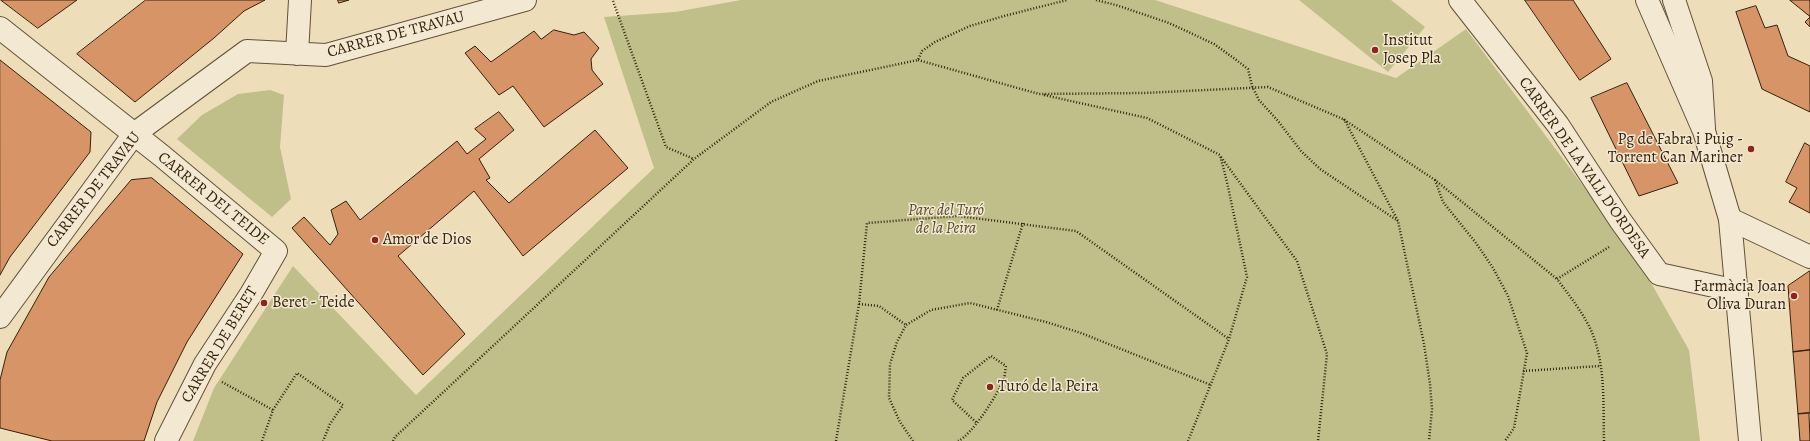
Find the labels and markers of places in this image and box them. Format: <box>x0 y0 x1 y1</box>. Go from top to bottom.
place label: Institut Josep Pla <box>1383 31 1441 69</box>
marker: Institut Josep Pla <box>1370 45 1380 55</box>
place label: Pg de Fabra i Puig - Torrent Can Mariner <box>1608 130 1743 168</box>
marker: Pg de Fabra i Puig - Torrent Can Mariner <box>1746 144 1756 154</box>
place label: Amor de Dios <box>383 230 472 250</box>
marker: Amor de Dios <box>370 235 380 245</box>
place label: Farmàcia Joan Oliva Duran <box>1693 277 1786 315</box>
marker: Farmàcia Joan Oliva Duran <box>1789 291 1799 301</box>
place label: Beret - Teide <box>272 293 355 313</box>
marker: Beret - Teide <box>259 298 269 308</box>
place label: Turó de la Peira <box>998 377 1099 397</box>
marker: Turó de la Peira <box>985 382 995 392</box>

